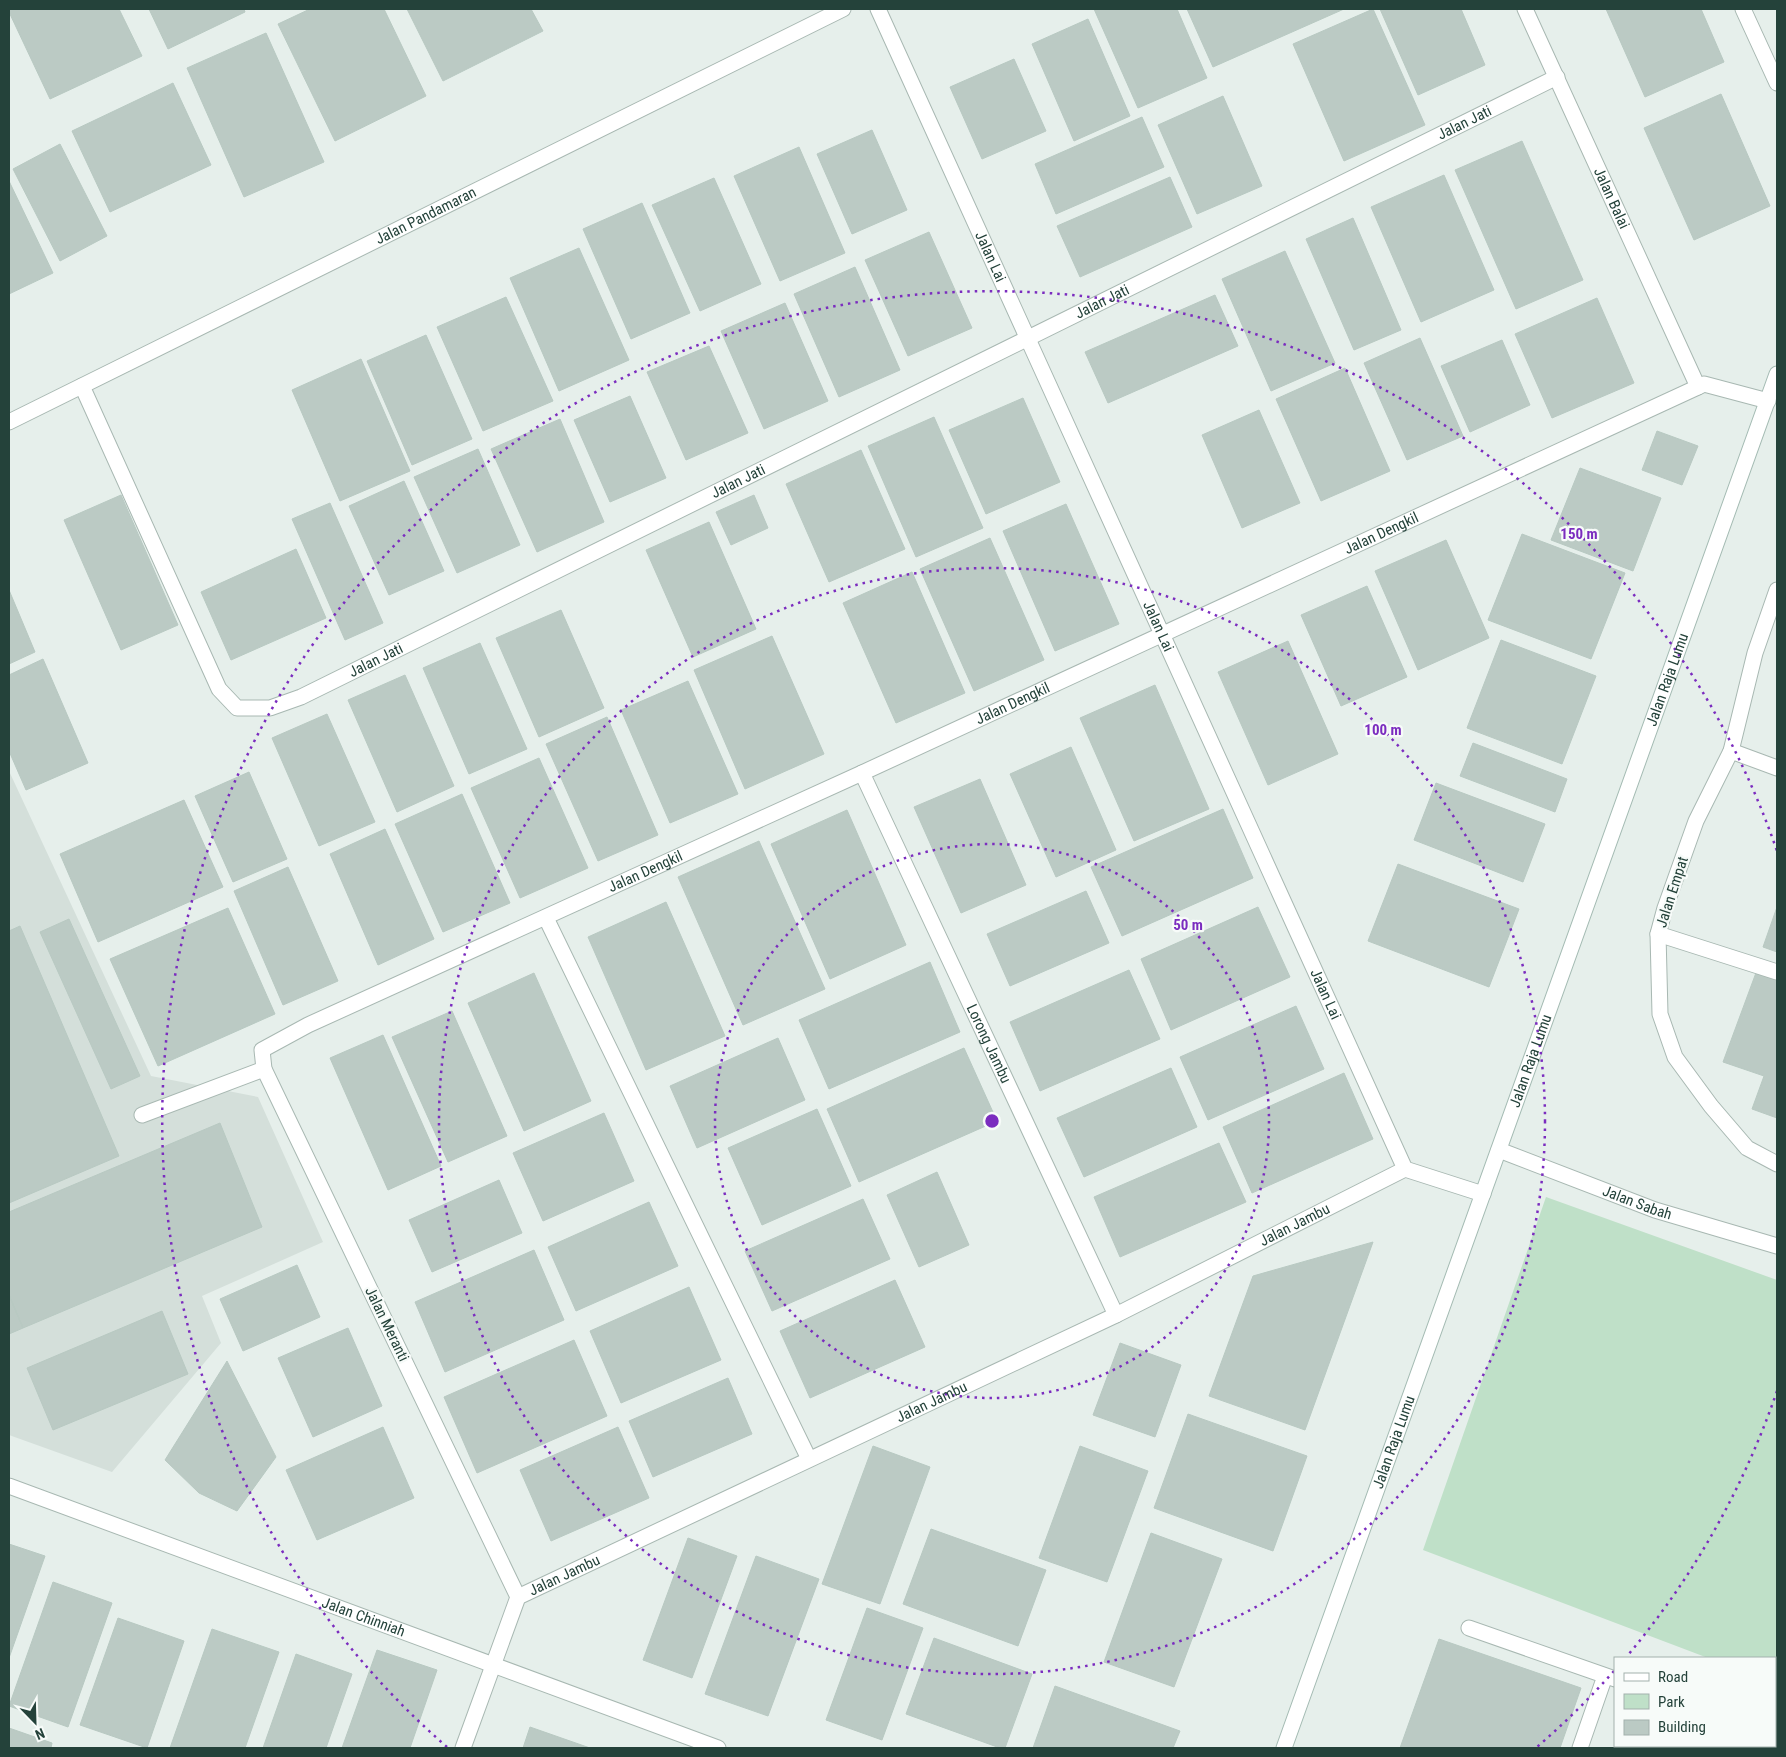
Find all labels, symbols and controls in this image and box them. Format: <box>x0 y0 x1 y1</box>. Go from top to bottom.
street label: Jalan Jati <box>1434 102 1494 144</box>
street label: Jalan Balai <box>1590 165 1633 232</box>
street label: Jalan Pandamaran <box>372 183 479 248</box>
street label: Jalan Lai <box>971 229 1010 285</box>
street label: Jalan Jati <box>1072 281 1132 322</box>
street label: Jalan Jati <box>708 460 768 502</box>
street label: Jalan Dengkil <box>1341 508 1421 558</box>
text: 150 m <box>1560 525 1598 543</box>
street label: Jalan Lai <box>1139 598 1178 654</box>
street label: Jalan Raja Lumu <box>1642 631 1692 729</box>
street label: Jalan Jati <box>346 639 406 681</box>
street label: Jalan Dengkil <box>973 679 1053 728</box>
text: 100 m <box>1364 721 1402 739</box>
street label: Jalan Dengkil <box>605 847 685 896</box>
street label: Jalan Empat <box>1652 854 1692 930</box>
text: 50 m <box>1173 916 1203 934</box>
street label: Jalan Lai <box>1306 966 1345 1022</box>
street label: Lorong Jambu <box>963 1001 1015 1086</box>
street label: Jalan Raja Lumu <box>1506 1012 1555 1110</box>
centre of rings <box>983 1112 1001 1130</box>
street label: Jalan Sabah <box>1600 1182 1674 1223</box>
street label: Jalan Jambu <box>1257 1200 1333 1250</box>
street label: Jalan Meranti <box>361 1284 413 1364</box>
street label: Jalan Jambu <box>893 1378 970 1426</box>
street label: Jalan Raja Lumu <box>1369 1393 1419 1491</box>
street label: Jalan Jambu <box>526 1551 603 1600</box>
street label: Jalan Chinniah <box>319 1593 408 1641</box>
legend <box>1614 1657 1776 1747</box>
text: Road <box>1658 1668 1688 1686</box>
text: Park <box>1658 1693 1685 1711</box>
north arrow <box>10 1697 60 1747</box>
text: Building <box>1658 1718 1706 1736</box>
text: N <box>33 1725 47 1743</box>

